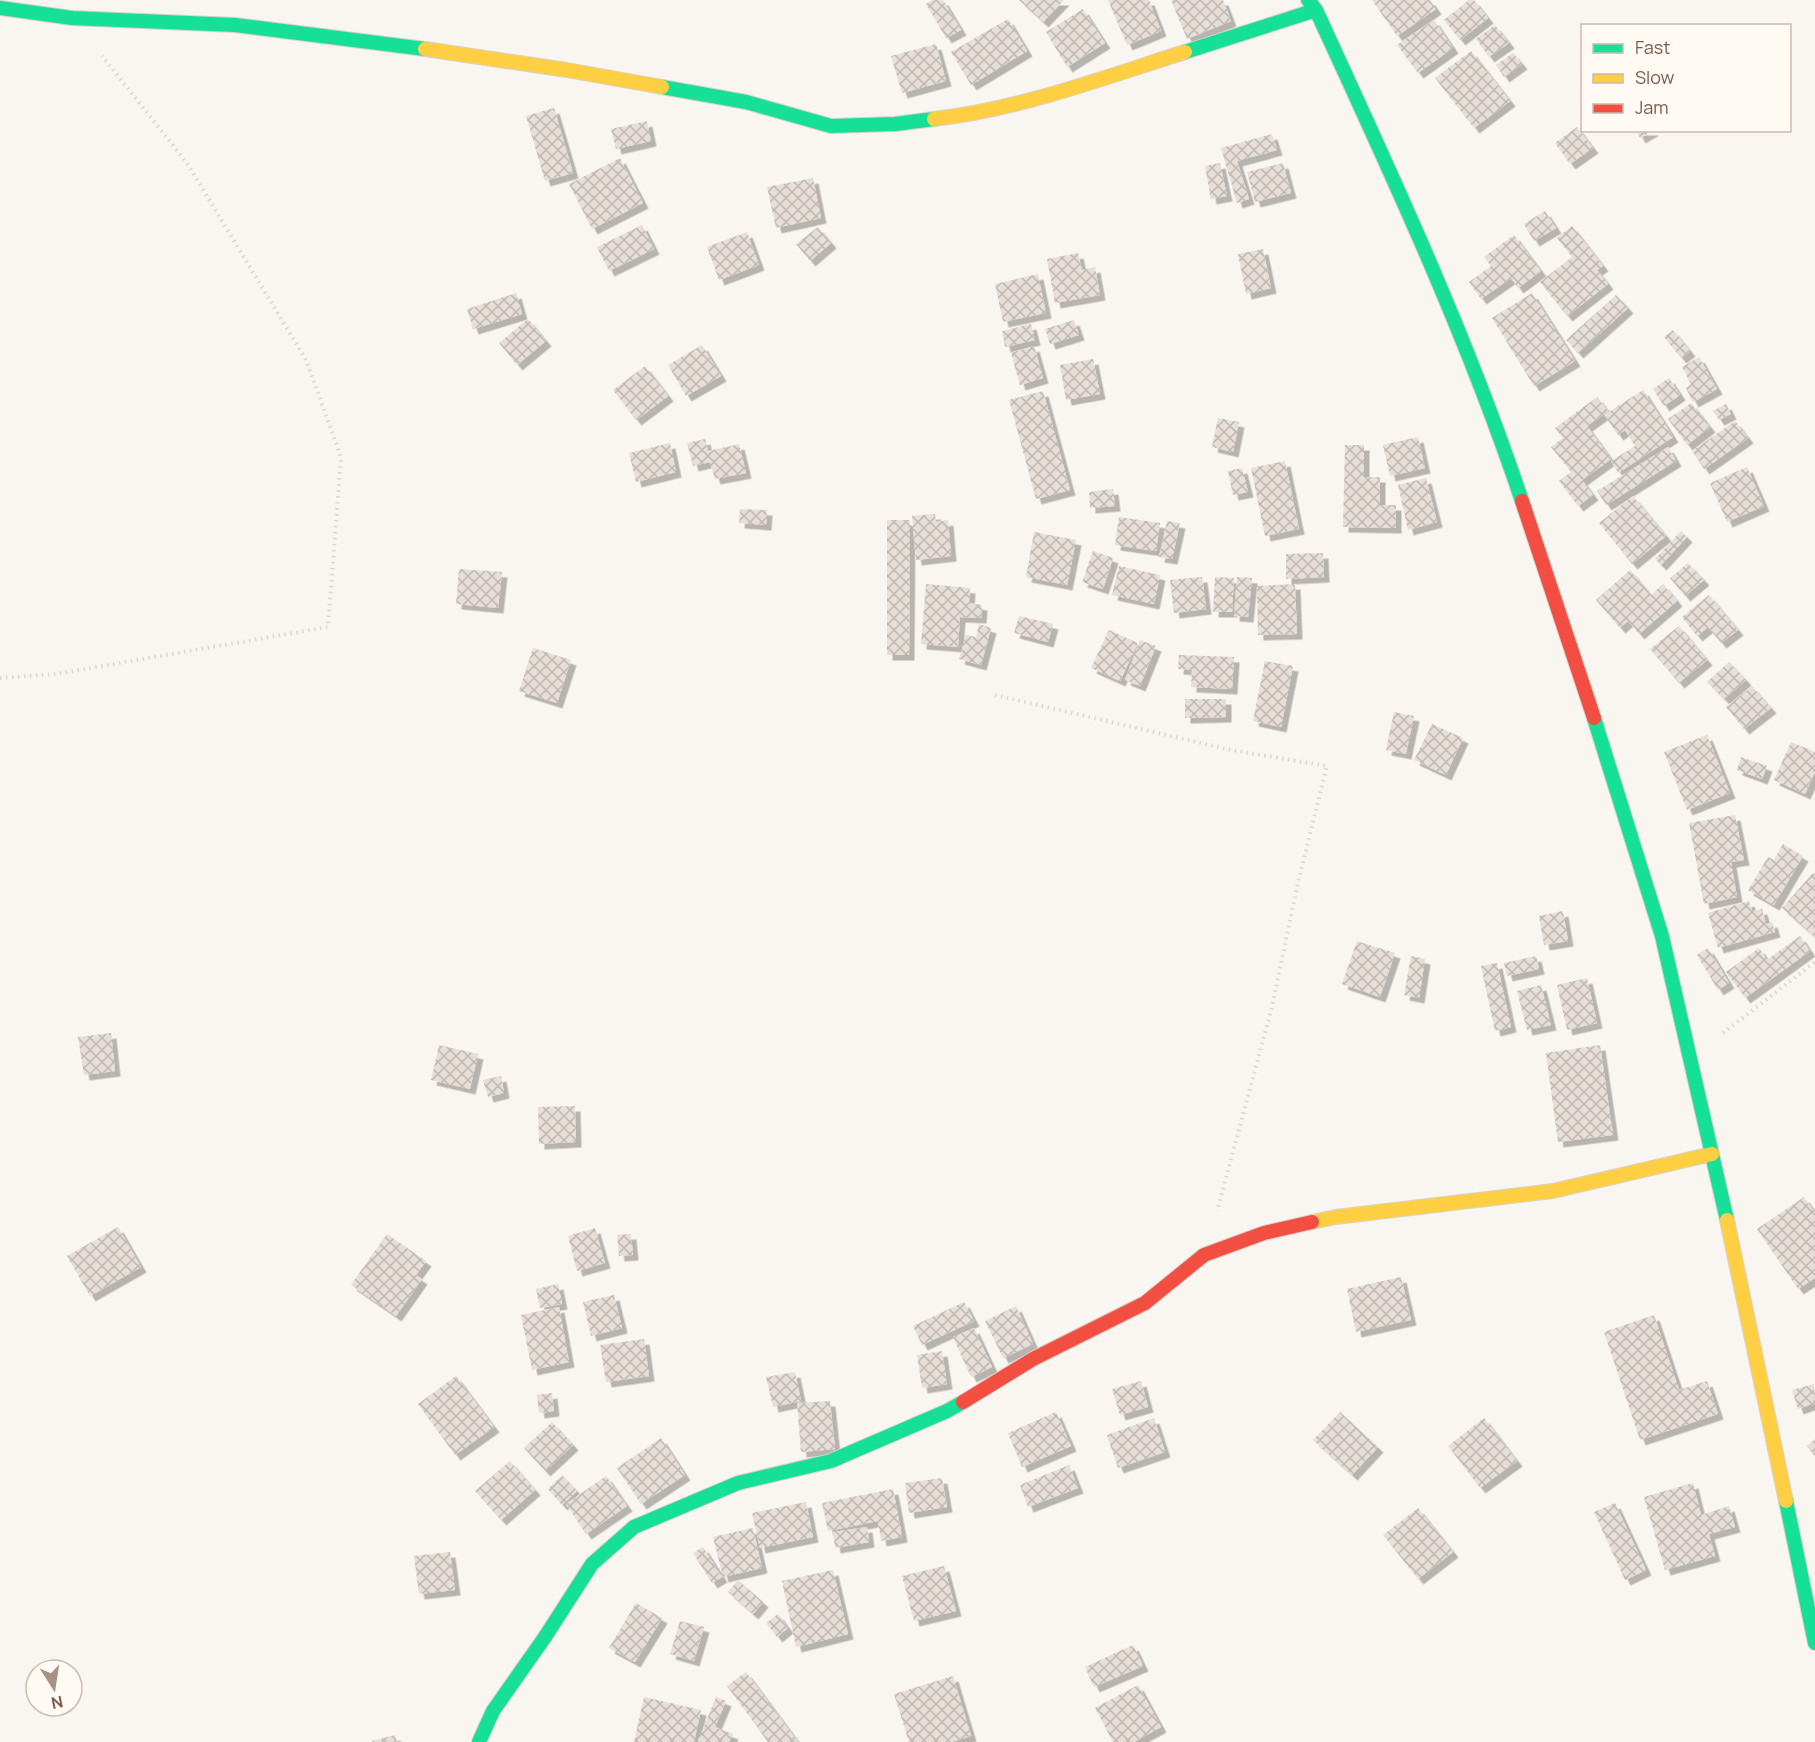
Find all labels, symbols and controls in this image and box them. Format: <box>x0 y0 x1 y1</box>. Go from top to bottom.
legend <box>1581 24 1791 132</box>
text: Fast <box>1635 35 1670 59</box>
text: Slow <box>1635 65 1675 89</box>
text: Jam <box>1635 95 1669 119</box>
north arrow <box>24 1658 84 1718</box>
text: N <box>49 1691 65 1715</box>

